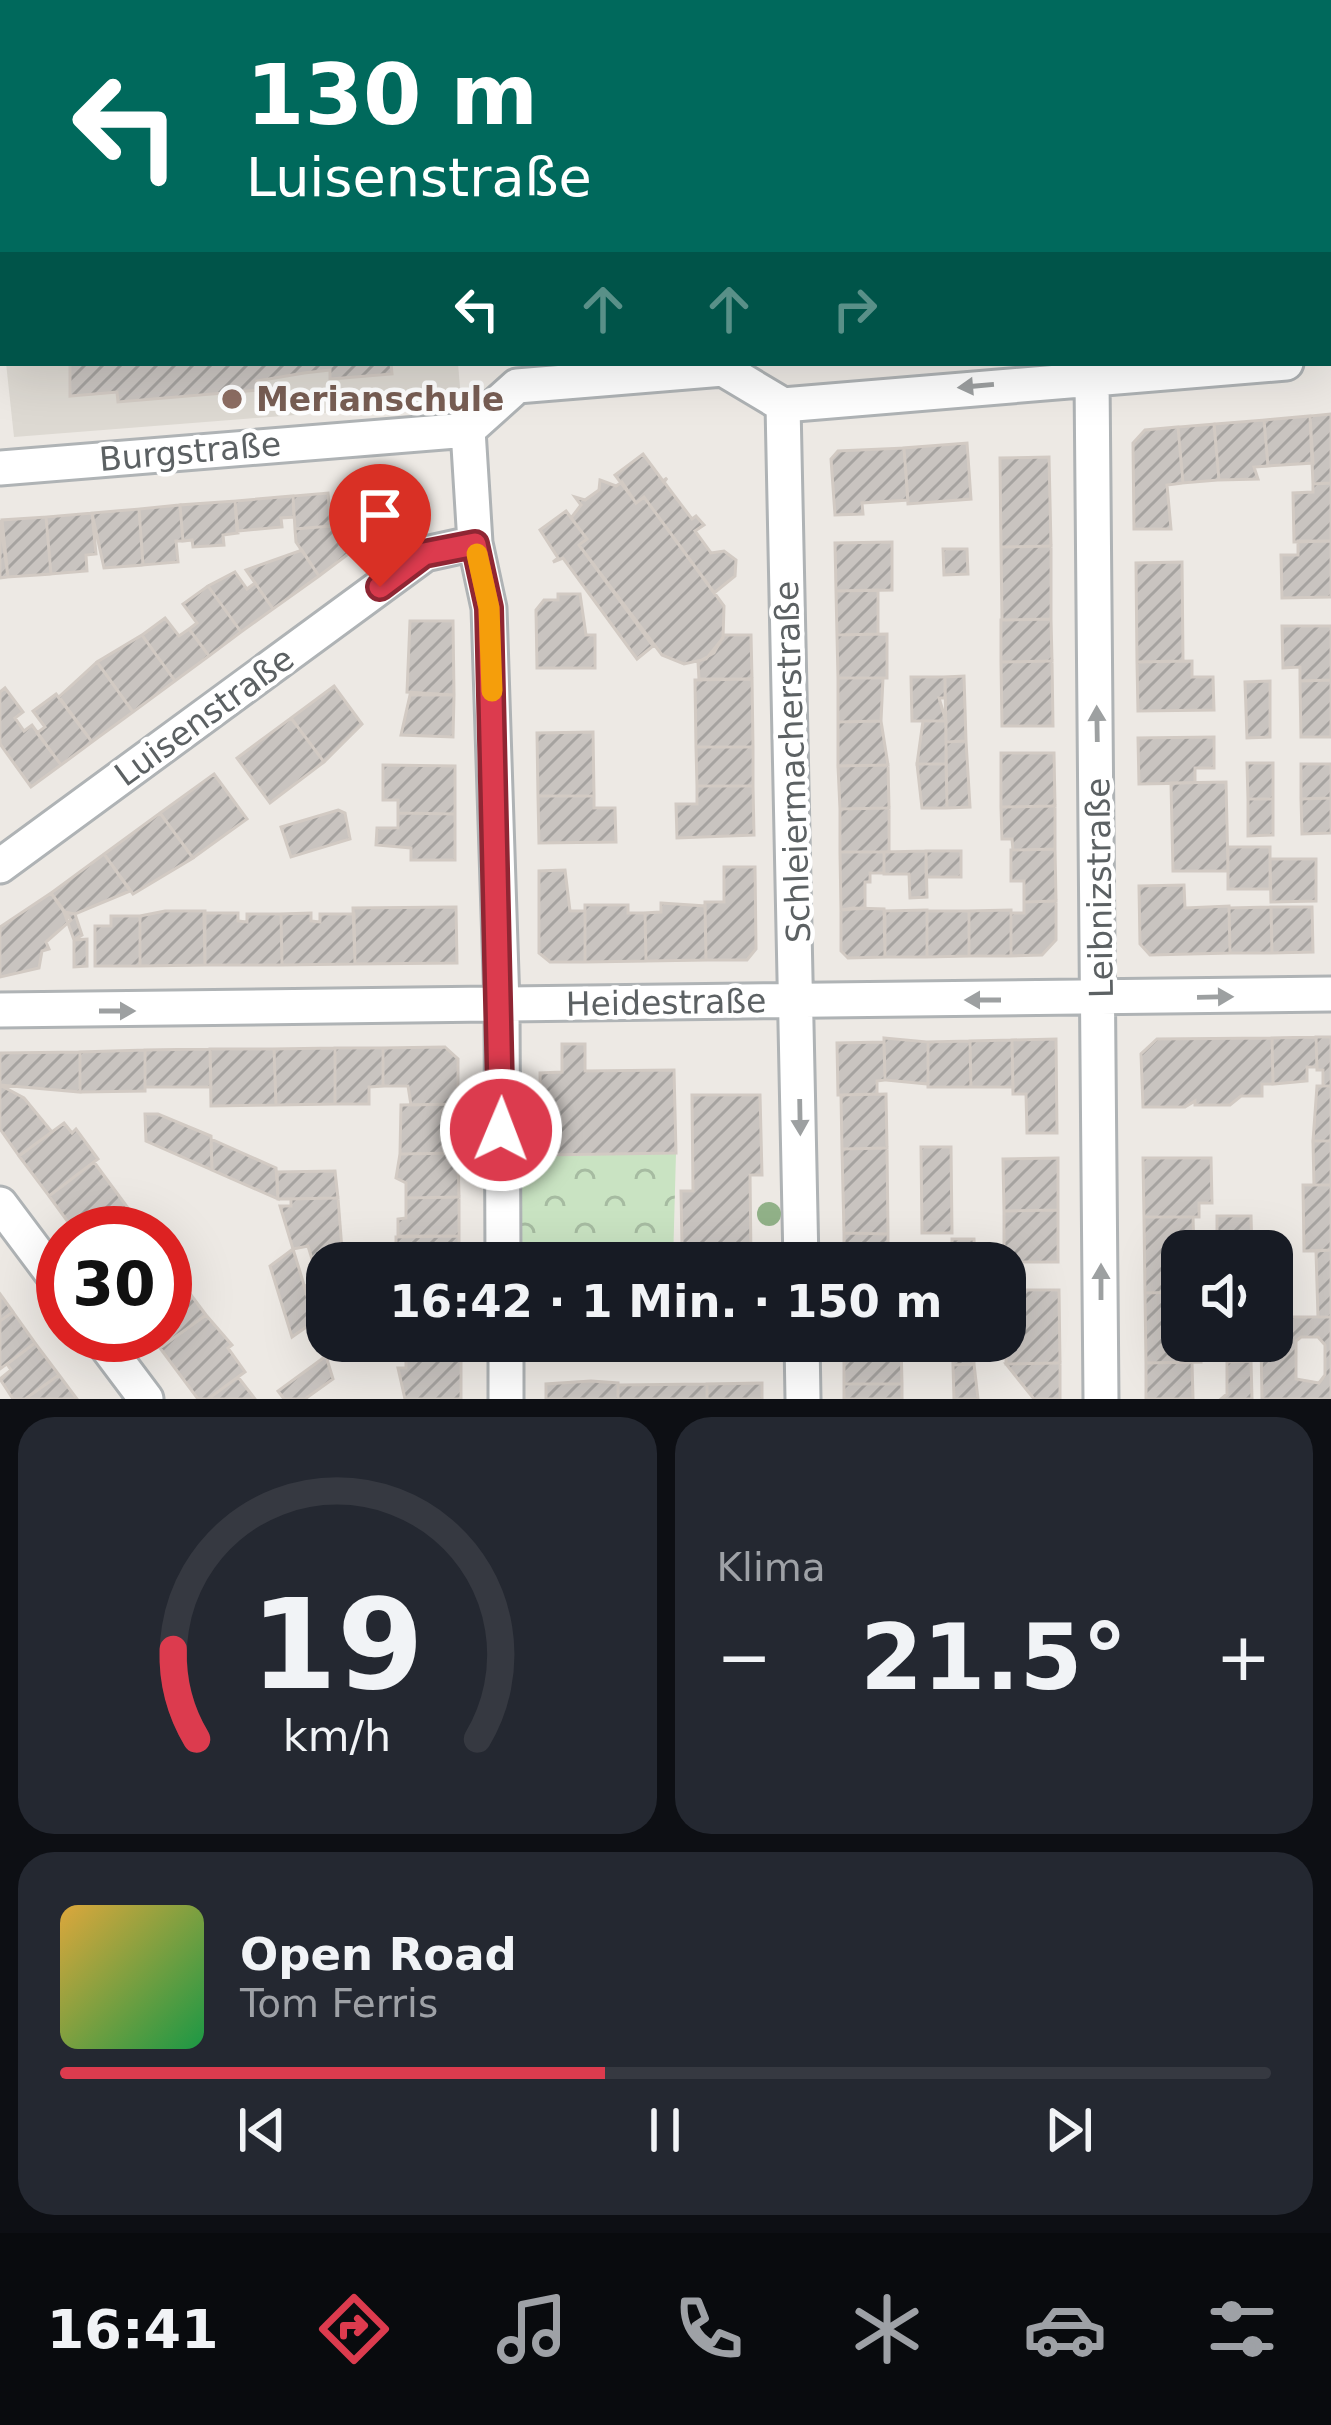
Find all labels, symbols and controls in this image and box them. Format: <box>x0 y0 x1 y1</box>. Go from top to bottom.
text: 130 m <box>246 46 538 144</box>
icon: left <box>48 48 204 204</box>
text: Luisenstraße <box>246 146 592 209</box>
icon: left <box>444 276 510 342</box>
icon: ahead <box>570 276 636 342</box>
icon: ahead <box>696 276 762 342</box>
icon: right <box>822 276 888 342</box>
one-way arrow <box>956 377 994 396</box>
place label: Merianschule <box>256 380 504 419</box>
marker: Merianschule <box>219 386 245 412</box>
street label: Burgstraße <box>97 424 283 479</box>
pin <box>329 464 431 587</box>
icon: arrive <box>347 482 413 548</box>
street label: Schleiermacherstraße <box>767 580 818 944</box>
street label: Luisenstraße <box>107 639 301 794</box>
one-way arrow <box>1087 704 1106 742</box>
street label: Leibnizstraße <box>1078 777 1121 999</box>
street label: Heidestraße <box>565 981 767 1024</box>
one-way arrow <box>1197 987 1235 1006</box>
one-way arrow <box>963 990 1001 1010</box>
one-way arrow <box>99 1001 137 1020</box>
position arrow <box>438 1067 564 1193</box>
one-way arrow <box>790 1099 809 1137</box>
speed limit sign: 30 <box>36 1206 192 1362</box>
map controls <box>1161 1230 1293 1362</box>
button: sound <box>1161 1230 1293 1362</box>
one-way arrow <box>1091 1262 1111 1300</box>
text: 16:42 · 1 Min. · 150 m <box>390 1275 942 1328</box>
text: Klima <box>717 1545 826 1590</box>
text: 19 <box>250 1572 424 1717</box>
text: 21.5° <box>860 1605 1127 1710</box>
text: − <box>717 1619 772 1696</box>
text: + <box>1216 1619 1271 1696</box>
text: km/h <box>283 1710 391 1760</box>
text: Open Road <box>240 1928 517 1981</box>
text: Tom Ferris <box>240 1981 438 2026</box>
icon: previous <box>229 2097 295 2163</box>
icon: pause <box>632 2097 698 2163</box>
icon: next <box>1036 2097 1102 2163</box>
icon: directions <box>312 2287 396 2371</box>
icon: music <box>490 2287 574 2371</box>
icon: phone <box>667 2287 751 2371</box>
icon: climate <box>845 2287 929 2371</box>
icon: car <box>1023 2287 1107 2371</box>
icon: filters <box>1200 2287 1284 2371</box>
text: 16:41 <box>47 2298 219 2361</box>

